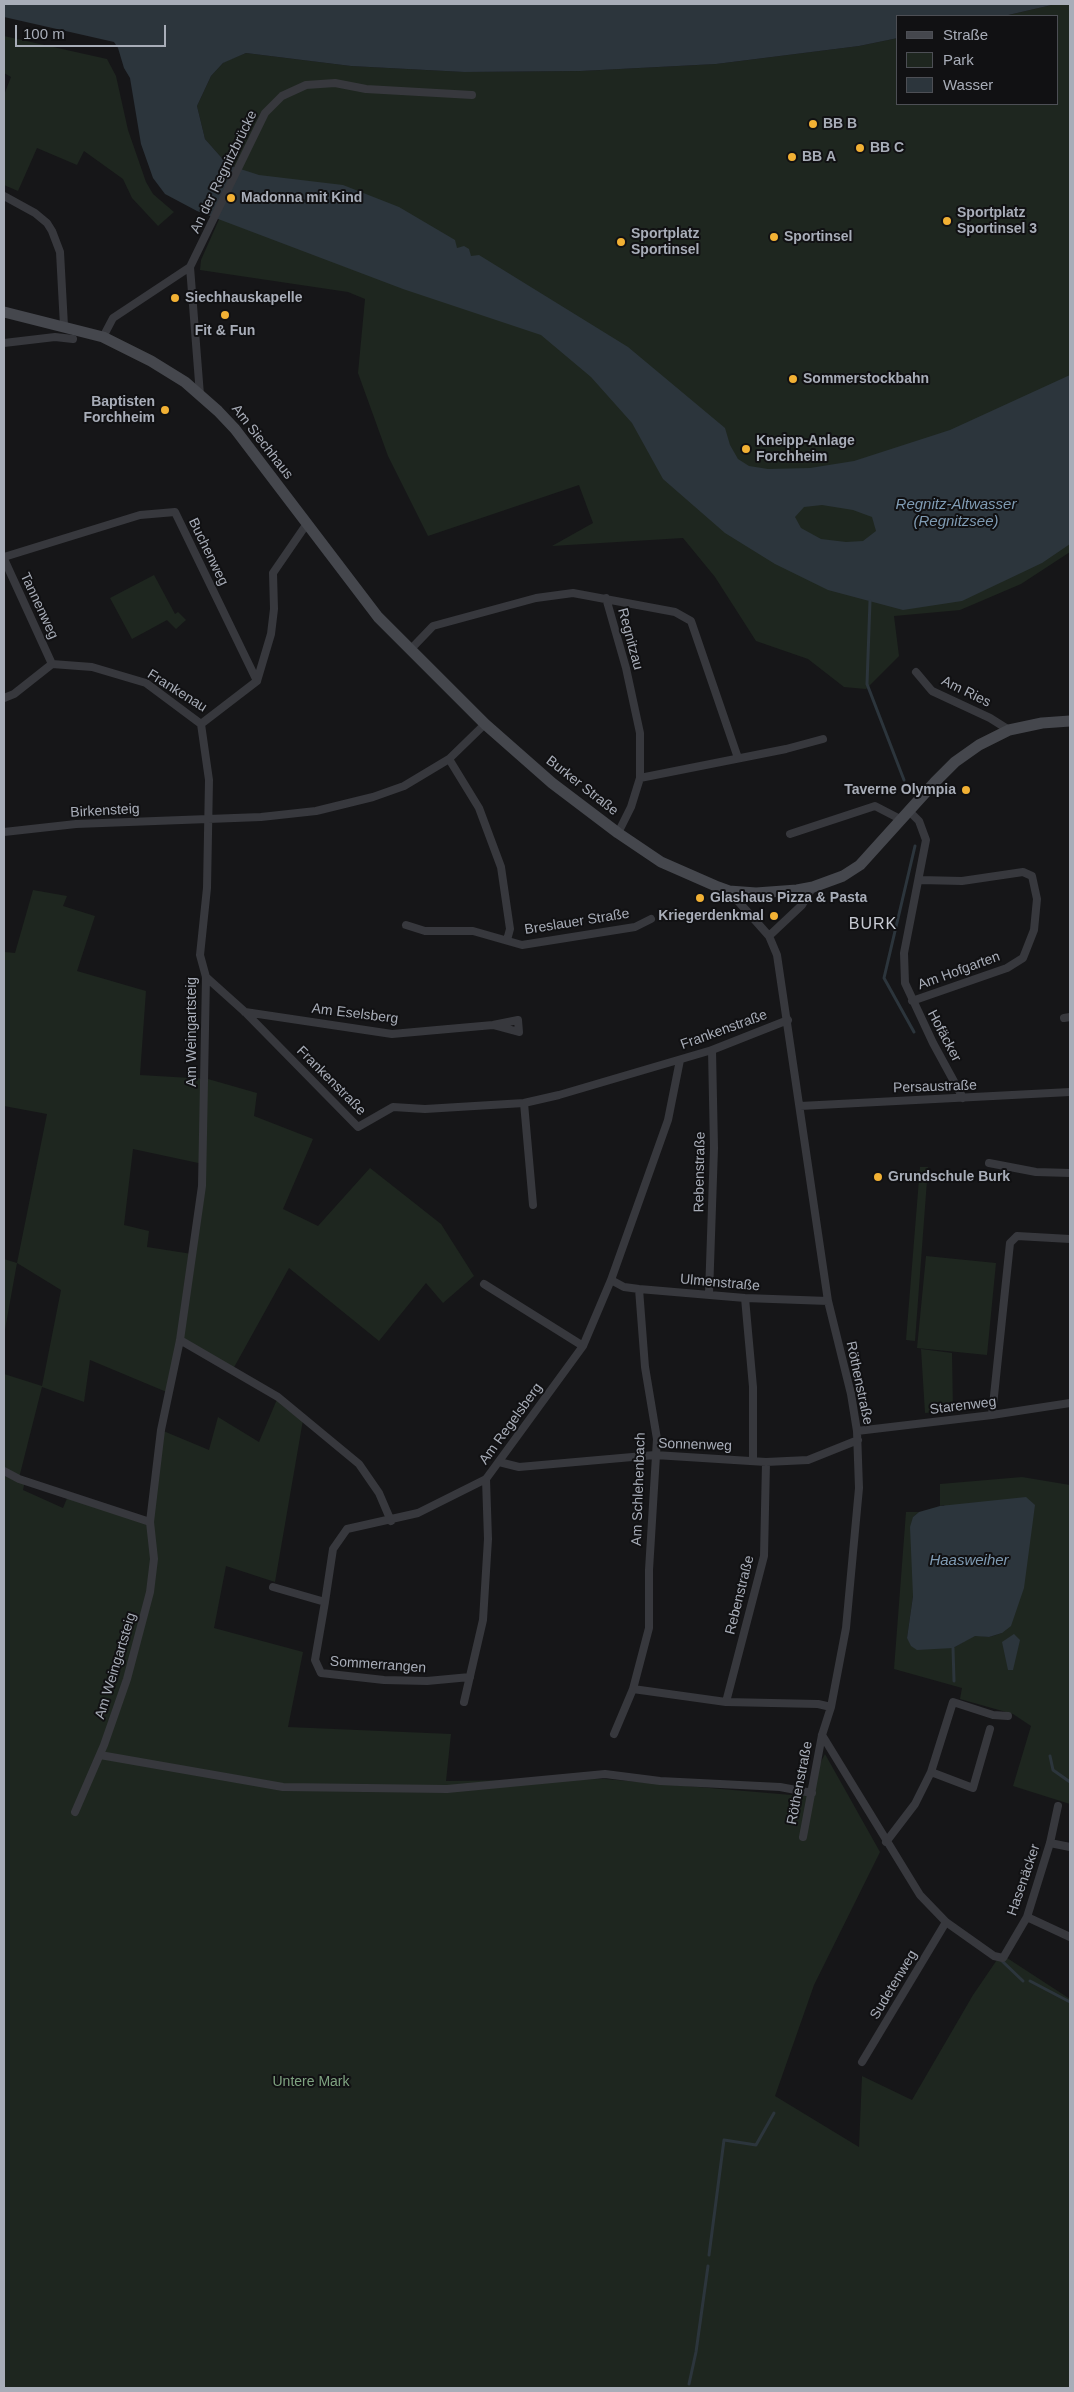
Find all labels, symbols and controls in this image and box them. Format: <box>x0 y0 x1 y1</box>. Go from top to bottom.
scale bar <box>18 15 169 47</box>
legend <box>896 15 1059 105</box>
text: 100 m <box>23 25 65 42</box>
text: Straße <box>943 26 988 43</box>
text: Park <box>943 51 974 68</box>
text: Wasser <box>943 76 993 93</box>
street label: An der Regnitzbrücke <box>187 108 261 236</box>
place label: BB B <box>823 116 857 132</box>
marker: BB B <box>807 118 819 130</box>
place label: BB C <box>870 140 904 156</box>
marker: BB C <box>854 142 866 154</box>
place label: BB A <box>802 149 836 165</box>
marker: BB A <box>786 151 798 163</box>
place label: Madonna mit Kind <box>241 190 362 206</box>
marker: Madonna mit Kind <box>225 192 237 204</box>
place label: Sportplatz Sportinsel 3 <box>957 205 1037 238</box>
marker: Sportplatz Sportinsel 3 <box>941 215 953 227</box>
place label: Sportplatz Sportinsel <box>631 226 699 258</box>
place label: Sportinsel <box>784 229 852 245</box>
marker: Sportinsel <box>768 231 780 243</box>
marker: Sportplatz Sportinsel <box>615 236 627 248</box>
place label: Siechhauskapelle <box>185 290 303 306</box>
marker: Siechhauskapelle <box>169 292 181 304</box>
marker: Fit & Fun <box>219 309 231 321</box>
place label: Fit & Fun <box>195 323 255 339</box>
place label: Sommerstockbahn <box>803 371 929 387</box>
marker: Sommerstockbahn <box>787 373 799 385</box>
place label: Baptisten Forchheim <box>83 394 155 427</box>
street label: Am Siechhaus <box>228 401 296 483</box>
marker: Baptisten Forchheim <box>159 404 171 416</box>
place label: Kneipp-Anlage Forchheim <box>756 433 855 466</box>
marker: Kneipp-Anlage Forchheim <box>740 443 752 455</box>
water label: Regnitz-Altwasser (Regnitzsee) <box>896 496 1016 531</box>
street label: Buchenweg <box>184 515 232 589</box>
street label: Tannenweg <box>16 570 62 642</box>
street label: Regnitzau <box>614 606 646 672</box>
street label: Frankenau <box>144 666 210 716</box>
street label: Am Ries <box>939 673 993 711</box>
street label: Burker Straße <box>542 753 622 819</box>
place label: Taverne Olympia <box>844 782 956 798</box>
marker: Taverne Olympia <box>960 784 972 796</box>
street label: Birkensteig <box>70 801 140 821</box>
place label: Glashaus Pizza & Pasta <box>710 890 867 906</box>
marker: Glashaus Pizza & Pasta <box>694 892 706 904</box>
street label: Breslauer Straße <box>523 905 631 939</box>
place label: Kriegerdenkmal <box>658 908 764 924</box>
marker: Kriegerdenkmal <box>768 910 780 922</box>
district label: BURK <box>848 915 898 935</box>
street label: Am Hofgarten <box>916 948 1002 994</box>
street label: Am Weingartsteig <box>184 977 200 1087</box>
street label: Am Eselsberg <box>311 1000 399 1028</box>
street label: Frankenstraße <box>678 1007 770 1053</box>
street label: Hofäcker <box>923 1007 965 1065</box>
street label: Frankenstraße <box>293 1043 369 1119</box>
street label: Persaustraße <box>893 1077 977 1097</box>
street label: Rebenstraße <box>691 1131 709 1213</box>
place label: Grundschule Burk <box>888 1169 1010 1185</box>
marker: Grundschule Burk <box>872 1171 884 1183</box>
street label: Ulmenstraße <box>679 1271 761 1295</box>
street label: Röthenstraße <box>842 1340 876 1426</box>
street label: Am Regelsberg <box>476 1380 546 1468</box>
street label: Starenweg <box>929 1394 997 1418</box>
street label: Am Schlehenbach <box>629 1432 649 1546</box>
street label: Sonnenweg <box>658 1435 732 1455</box>
water label: Haasweiher <box>929 1552 1009 1570</box>
street label: Rebenstraße <box>722 1554 758 1636</box>
street label: Am Weingartsteig <box>92 1611 140 1721</box>
street label: Sommerrangen <box>329 1653 427 1677</box>
street label: Röthenstraße <box>784 1740 816 1826</box>
street label: Hasenäcker <box>1004 1842 1044 1918</box>
street label: Sudetenweg <box>867 1947 921 2023</box>
park label: Untere Mark <box>272 2074 350 2090</box>

